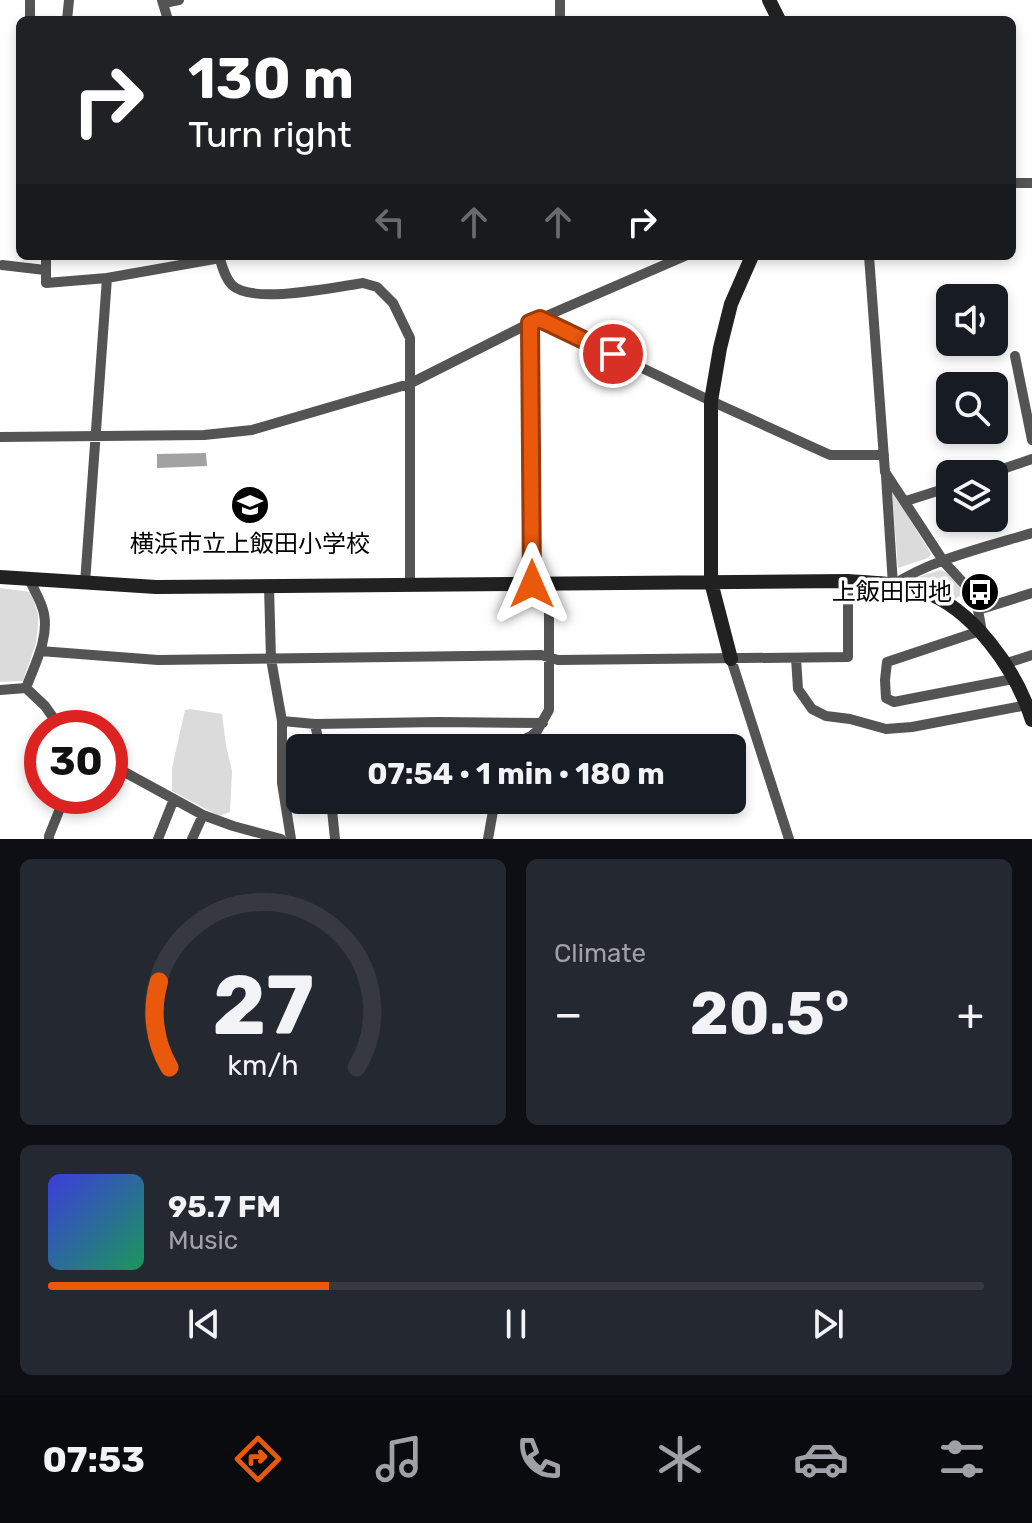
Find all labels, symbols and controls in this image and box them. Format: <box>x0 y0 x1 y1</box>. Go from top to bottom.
text: 130 m <box>188 46 354 112</box>
icon: right <box>56 48 160 152</box>
text: Turn right <box>188 113 352 156</box>
icon: left <box>368 200 412 244</box>
icon: ahead <box>452 200 496 244</box>
icon: ahead <box>536 200 580 244</box>
icon: right <box>620 200 664 244</box>
map controls <box>936 284 1008 532</box>
button: sound <box>936 284 1008 356</box>
pin <box>579 320 647 388</box>
icon: arrive <box>591 332 635 376</box>
button: search <box>936 372 1008 444</box>
button: layers <box>936 460 1008 532</box>
school or university icon: 横浜市立上飯田小学校 <box>229 484 271 526</box>
place label: 横浜市立上飯田小学校 <box>130 530 370 558</box>
position arrow <box>490 542 574 626</box>
bus stop icon: 上飯田団地 <box>959 571 1001 613</box>
place label: 上飯田団地 <box>832 578 952 606</box>
speed limit sign: 30 <box>24 710 128 814</box>
text: 07:54 · 1 min · 180 m <box>367 756 665 792</box>
text: Climate <box>554 938 646 969</box>
text: 27 <box>212 956 314 1055</box>
text: 20.5° <box>690 978 850 1049</box>
text: − <box>554 988 583 1040</box>
text: + <box>957 988 984 1040</box>
text: km/h <box>227 1048 299 1082</box>
text: 95.7 FM <box>168 1189 281 1225</box>
text: Music <box>168 1225 238 1256</box>
icon: previous <box>182 1302 226 1346</box>
icon: pause <box>494 1302 538 1346</box>
icon: next <box>806 1302 850 1346</box>
icon: directions <box>230 1431 286 1487</box>
icon: music <box>371 1431 427 1487</box>
icon: phone <box>511 1431 567 1487</box>
icon: climate <box>652 1431 708 1487</box>
icon: car <box>793 1431 849 1487</box>
icon: filters <box>934 1431 990 1487</box>
text: 07:53 <box>42 1438 145 1481</box>

